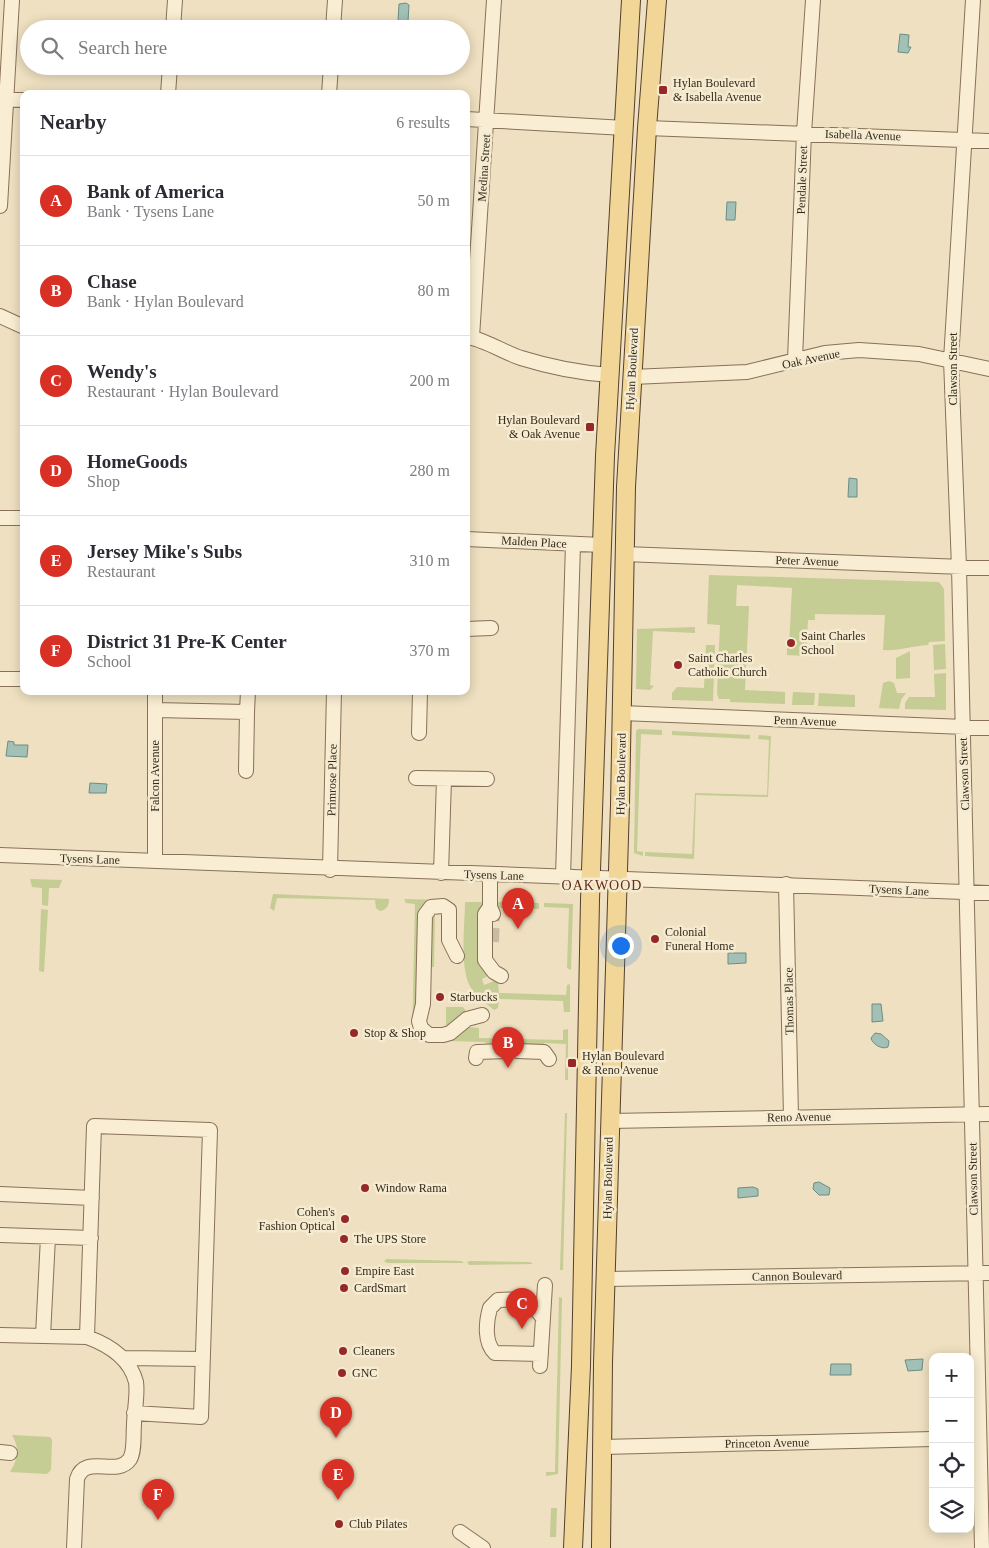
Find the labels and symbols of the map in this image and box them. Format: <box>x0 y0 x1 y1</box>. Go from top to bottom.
place label: Hylan Boulevard & Isabella Avenue <box>673 76 761 104</box>
marker: Hylan Boulevard & Isabella Avenue <box>657 84 669 96</box>
street label: Isabella Avenue <box>825 127 901 143</box>
street label: Medina Street <box>475 133 493 202</box>
street label: Pendale Street <box>794 145 810 215</box>
street label: Hylan Boulevard <box>623 328 641 410</box>
street label: Clawson Street <box>946 332 960 406</box>
street label: Oak Avenue <box>781 346 841 372</box>
place label: Hylan Boulevard & Oak Avenue <box>498 413 580 441</box>
marker: Hylan Boulevard & Oak Avenue <box>584 421 596 433</box>
street label: Malden Place <box>501 533 567 551</box>
street label: Peter Avenue <box>775 553 839 569</box>
place label: Saint Charles School <box>801 629 866 657</box>
marker: Saint Charles School <box>785 637 797 649</box>
place label: Saint Charles Catholic Church <box>688 651 767 679</box>
marker: Saint Charles Catholic Church <box>672 659 684 671</box>
street label: Penn Avenue <box>773 713 837 729</box>
street label: Hylan Boulevard <box>613 733 629 815</box>
street label: Clawson Street <box>956 737 972 811</box>
street label: Falcon Avenue <box>148 740 162 812</box>
street label: Primrose Place <box>324 744 340 816</box>
street label: Tysens Lane <box>60 851 120 867</box>
street label: Tysens Lane <box>464 867 524 883</box>
district label: OAKWOOD <box>562 878 642 893</box>
street label: Tysens Lane <box>869 881 929 899</box>
pin: A <box>502 888 534 929</box>
place label: Colonial Funeral Home <box>665 925 734 953</box>
your location <box>608 933 634 959</box>
marker: Colonial Funeral Home <box>649 933 661 945</box>
street label: Thomas Place <box>781 967 797 1035</box>
place label: Starbucks <box>450 990 498 1004</box>
marker: Starbucks <box>434 991 446 1003</box>
place label: Stop & Shop <box>364 1026 426 1040</box>
marker: Stop & Shop <box>348 1027 360 1039</box>
pin: B <box>492 1027 524 1068</box>
place label: Hylan Boulevard & Reno Avenue <box>582 1049 664 1077</box>
marker: Hylan Boulevard & Reno Avenue <box>566 1057 578 1069</box>
street label: Reno Avenue <box>767 1109 831 1125</box>
street label: Hylan Boulevard <box>600 1137 616 1219</box>
street label: Clawson Street <box>965 1142 981 1216</box>
place label: Window Rama <box>375 1181 448 1195</box>
marker: Window Rama <box>359 1182 371 1194</box>
place label: Cohen's Fashion Optical <box>259 1205 336 1233</box>
marker: Cohen's Fashion Optical <box>339 1213 351 1225</box>
place label: The UPS Store <box>354 1232 426 1246</box>
marker: The UPS Store <box>338 1233 350 1245</box>
place label: Empire East <box>355 1264 415 1278</box>
marker: Empire East <box>339 1265 351 1277</box>
street label: Cannon Boulevard <box>752 1268 842 1284</box>
place label: CardSmart <box>354 1281 407 1295</box>
marker: CardSmart <box>338 1282 350 1294</box>
pin: C <box>506 1288 538 1329</box>
place label: Cleaners <box>353 1344 395 1358</box>
marker: Cleaners <box>337 1345 349 1357</box>
place label: GNC <box>352 1366 377 1380</box>
marker: GNC <box>336 1367 348 1379</box>
pin: D <box>320 1397 352 1438</box>
street label: Princeton Avenue <box>725 1435 809 1451</box>
pin: E <box>322 1459 354 1500</box>
pin: F <box>142 1479 174 1520</box>
place label: Club Pilates <box>349 1517 408 1531</box>
marker: Club Pilates <box>333 1518 345 1530</box>

